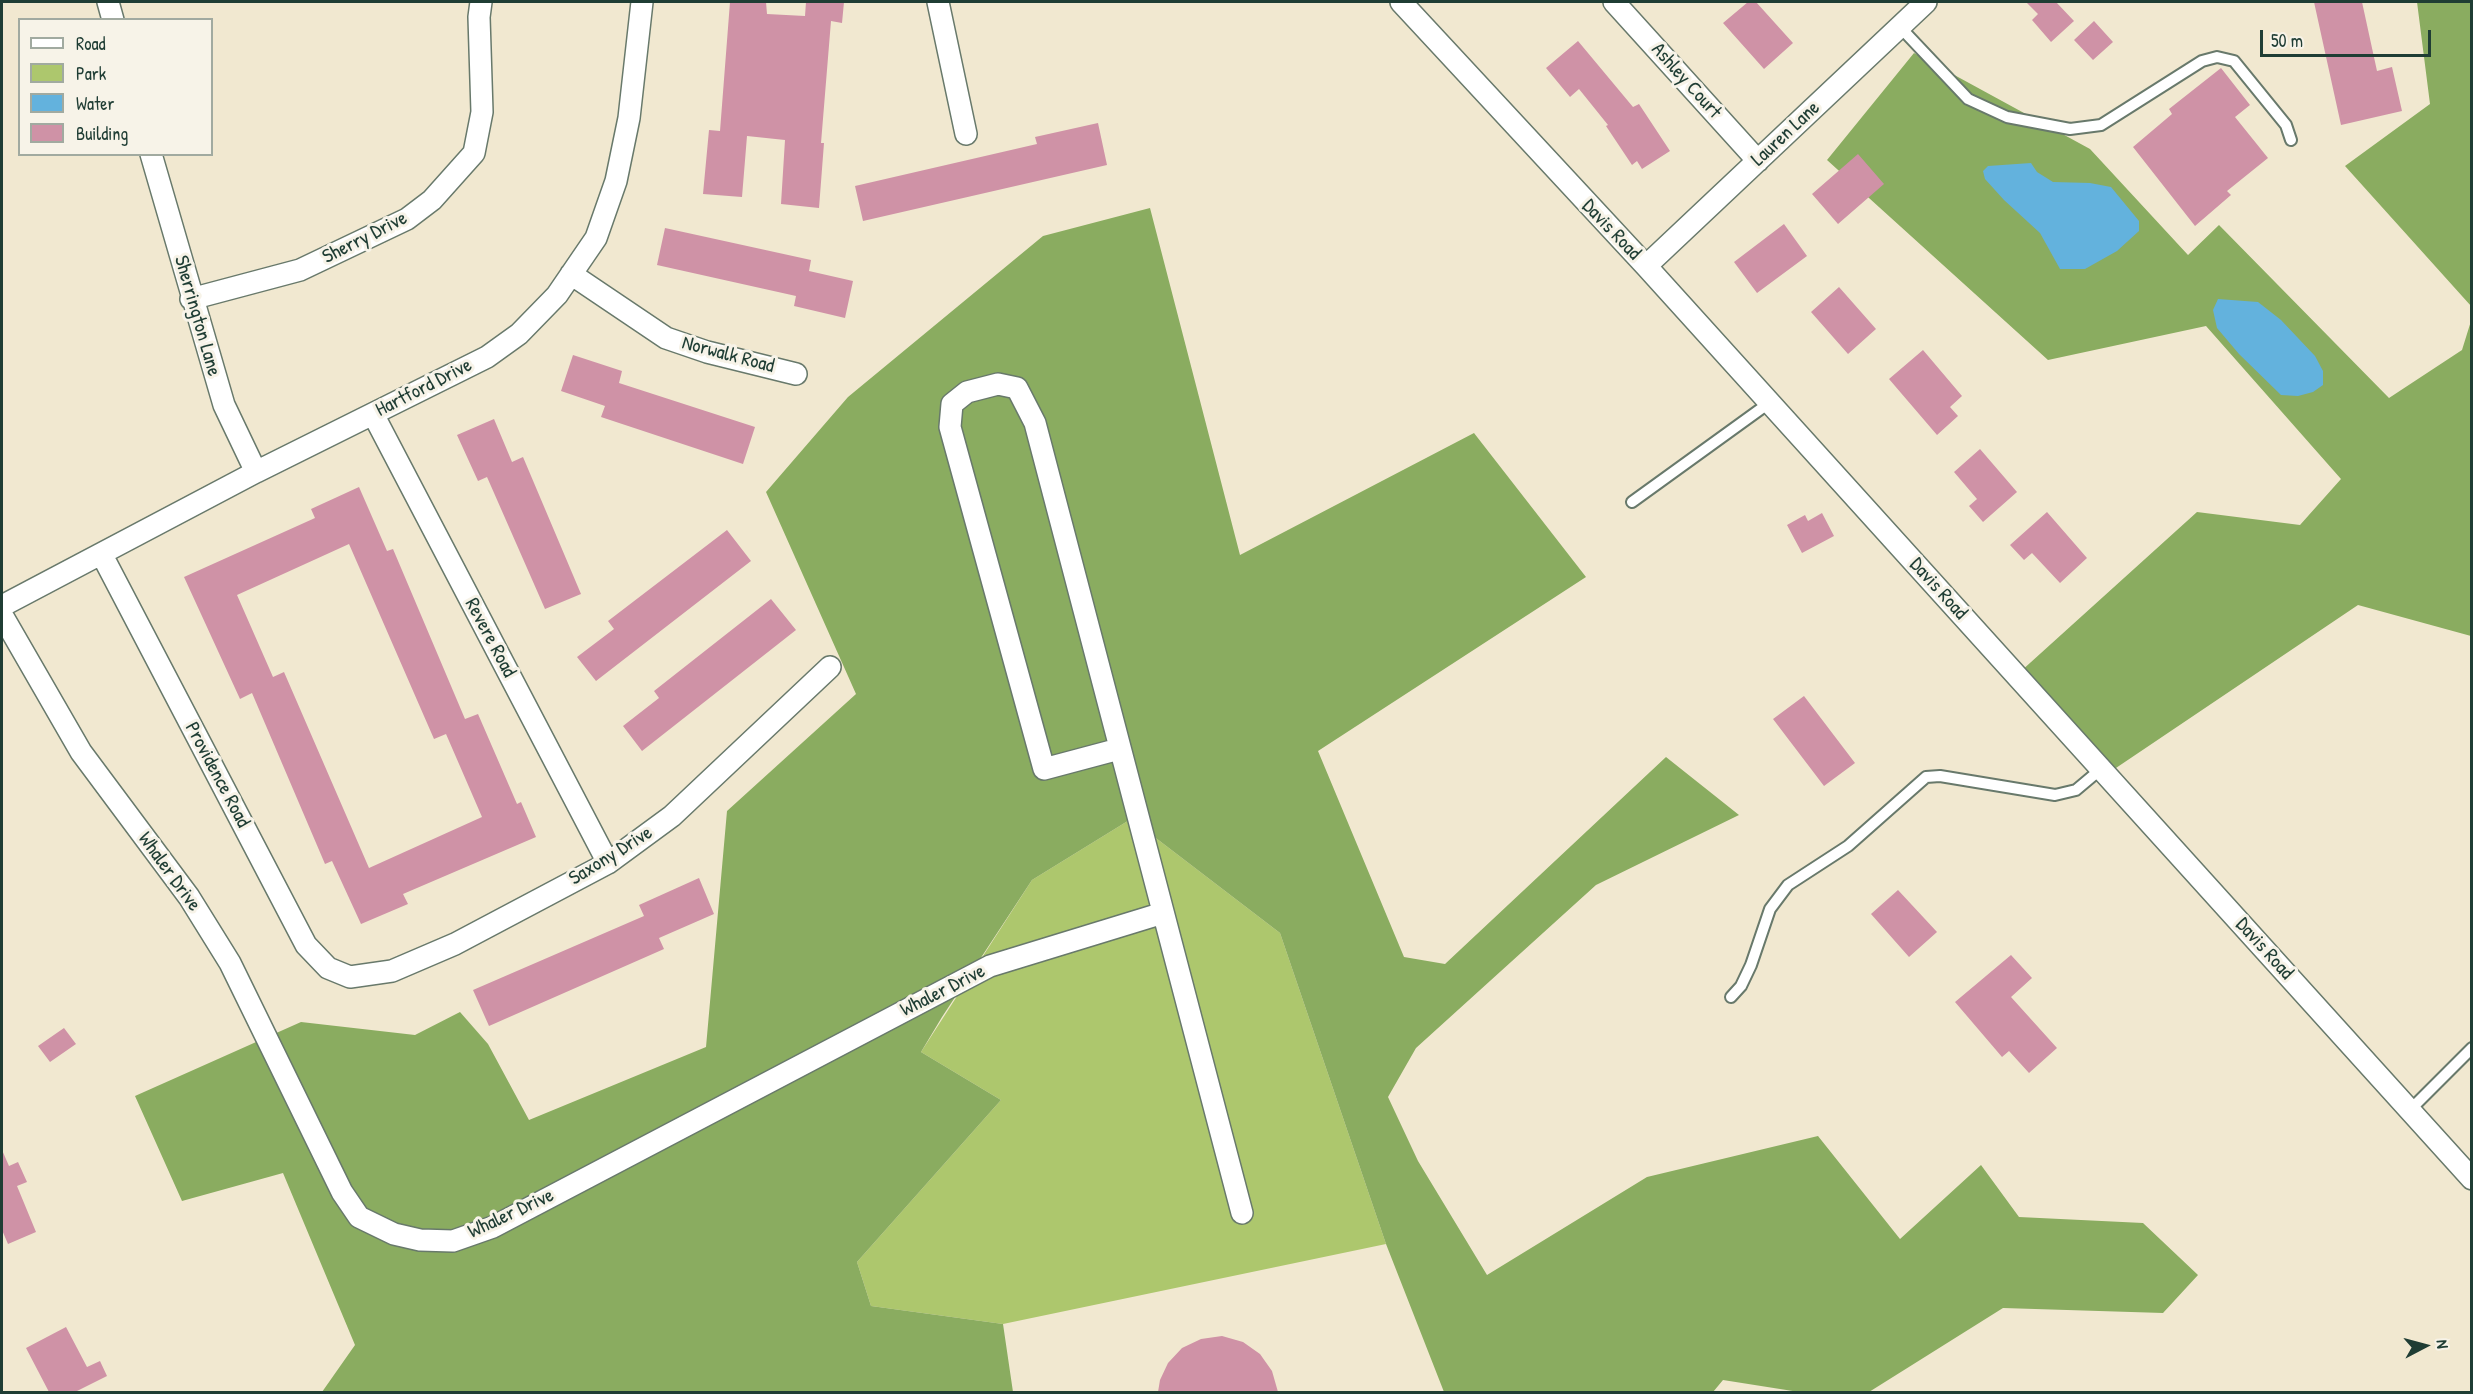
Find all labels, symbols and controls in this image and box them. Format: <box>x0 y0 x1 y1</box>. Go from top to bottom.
legend <box>18 18 213 156</box>
scale bar <box>2263 18 2434 56</box>
text: 50 m <box>2271 28 2303 53</box>
text: Road <box>76 31 106 56</box>
street label: Ashley Court <box>1646 38 1726 124</box>
text: Park <box>76 61 106 86</box>
text: Water <box>76 91 114 116</box>
street label: Lauren Lane <box>1747 96 1825 172</box>
text: Building <box>76 121 128 146</box>
street label: Davis Road <box>1576 195 1646 265</box>
street label: Sherry Drive <box>319 207 411 269</box>
street label: Sherrington Lane <box>168 253 226 379</box>
street label: Norwalk Road <box>679 331 777 379</box>
street label: Hartford Drive <box>372 354 476 422</box>
street label: Davis Road <box>1904 553 1972 625</box>
street label: Revere Road <box>459 594 521 682</box>
street label: Providence Road <box>179 718 255 832</box>
street label: Saxony Drive <box>565 821 657 891</box>
street label: Whaler Drive <box>132 828 206 916</box>
street label: Davis Road <box>2230 913 2298 985</box>
street label: Whaler Drive <box>897 959 989 1023</box>
street label: Whaler Drive <box>464 1184 558 1244</box>
north arrow <box>2395 1316 2455 1376</box>
text: N <box>2432 1339 2454 1349</box>

